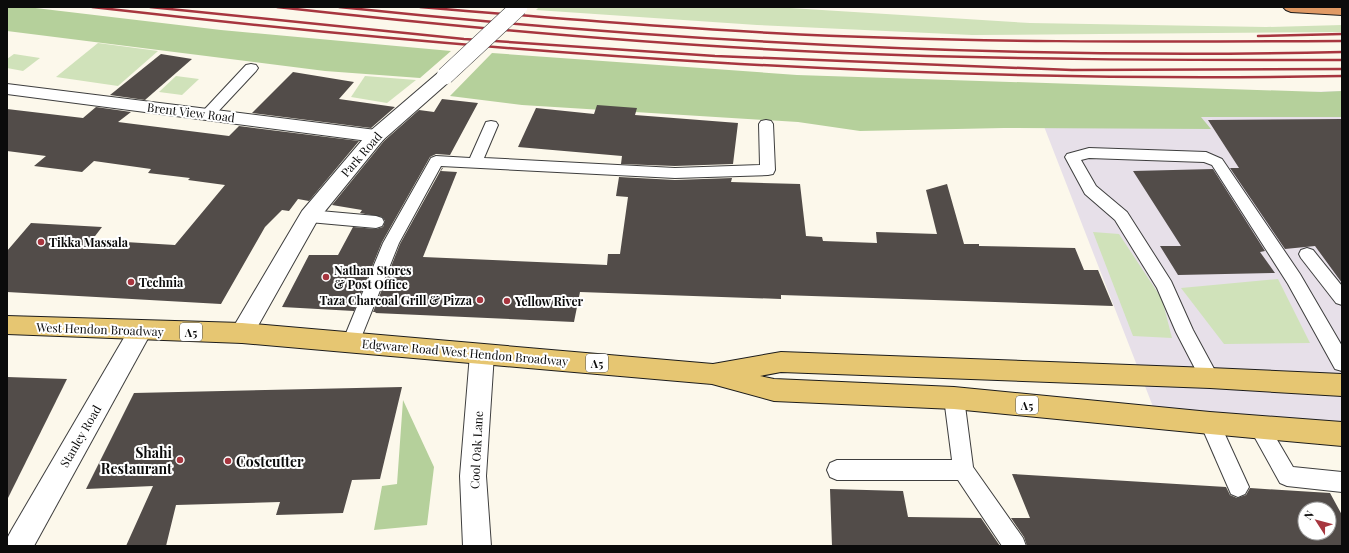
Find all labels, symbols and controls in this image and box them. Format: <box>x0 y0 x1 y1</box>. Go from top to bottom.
street label: Brent View Road <box>146 99 236 125</box>
street label: Park Road <box>337 128 385 180</box>
place label: Tikka Massala <box>49 234 129 250</box>
marker: Tikka Massala <box>36 237 46 247</box>
place label: Nathan Stores & Post Office <box>334 262 412 292</box>
marker: Nathan Stores & Post Office <box>321 272 331 282</box>
place label: Technia <box>139 274 184 290</box>
marker: Technia <box>126 277 136 287</box>
place label: Taza Charcoal Grill & Pizza <box>319 292 473 308</box>
place label: Yellow River <box>514 293 583 309</box>
marker: Taza Charcoal Grill & Pizza <box>475 295 485 305</box>
marker: Yellow River <box>502 296 512 306</box>
street label: West Hendon Broadway <box>35 319 164 339</box>
road number: A5 <box>180 323 202 341</box>
street label: Edgware Road West Hendon Broadway <box>361 335 569 369</box>
road number: A5 <box>586 354 608 372</box>
road number: A5 <box>1016 396 1038 414</box>
street label: Stanley Road <box>56 402 104 470</box>
street label: Cool Oak Lane <box>466 410 486 490</box>
place label: Shahi Restaurant <box>101 443 173 478</box>
place label: Costcutter <box>236 452 304 471</box>
marker: Shahi Restaurant <box>175 455 185 465</box>
marker: Costcutter <box>223 456 233 466</box>
north arrow <box>1297 501 1337 541</box>
text: N <box>1300 507 1317 522</box>

